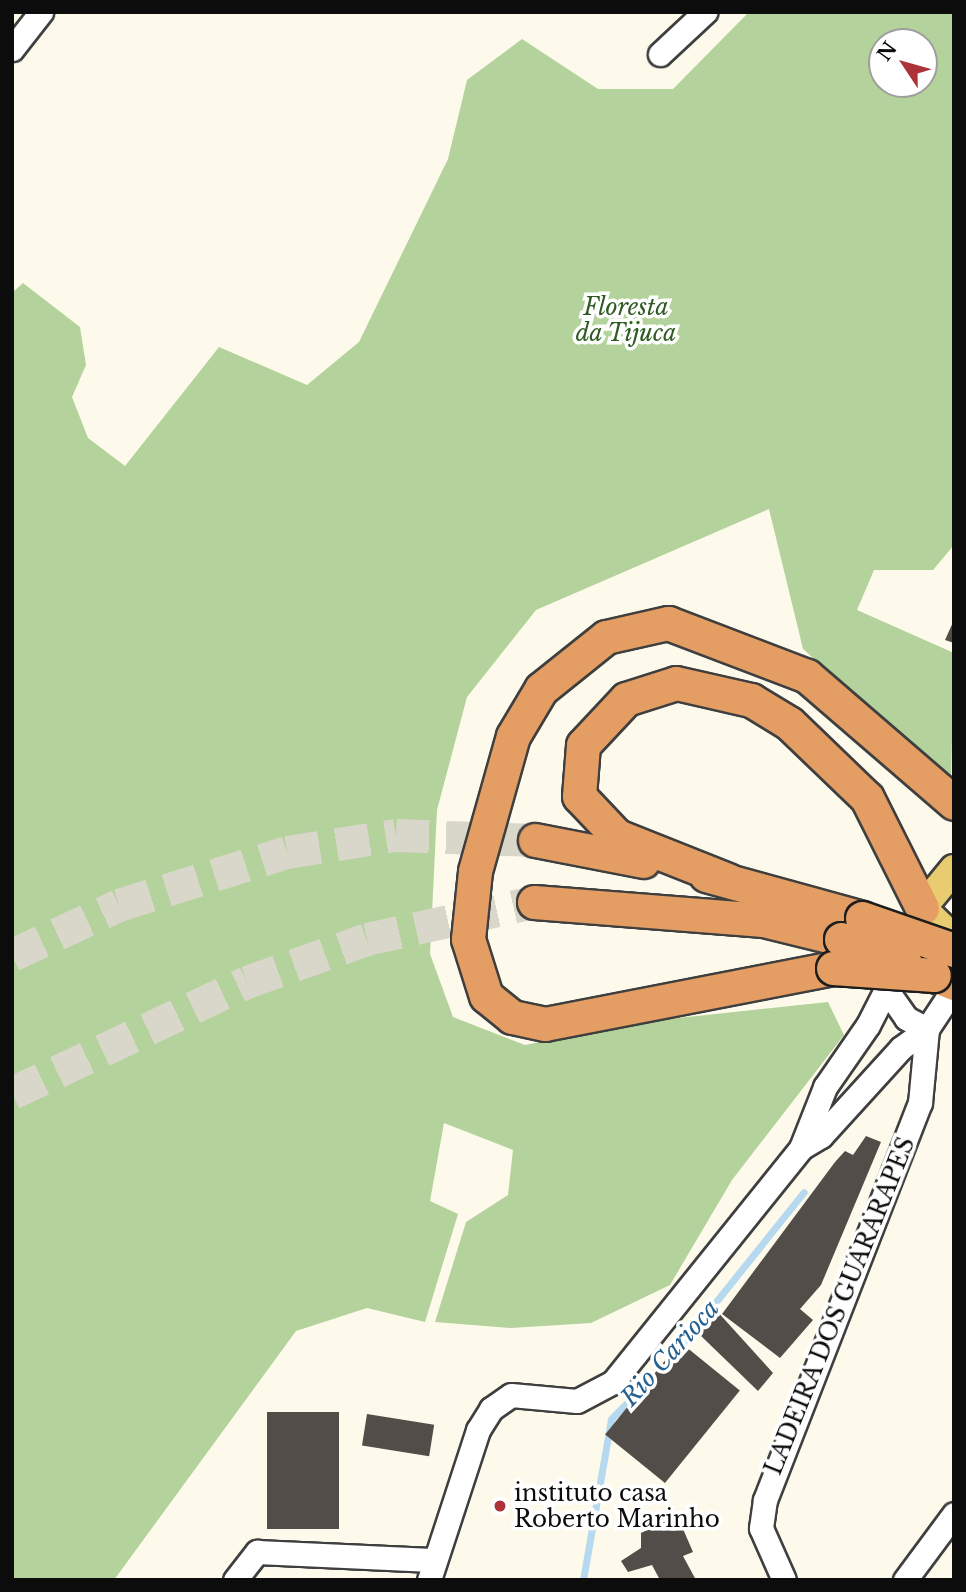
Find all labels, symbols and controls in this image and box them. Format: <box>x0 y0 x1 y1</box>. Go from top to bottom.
north arrow <box>868 28 938 98</box>
text: N <box>873 38 902 66</box>
park label: Floresta da Tijuca <box>575 293 677 347</box>
street label: LADEIRA DOS GUARARAPES <box>759 1133 921 1479</box>
water label: Rio Carioca <box>615 1294 725 1412</box>
place label: instituto casa Roberto Marinho <box>514 1479 720 1533</box>
marker: instituto casa Roberto Marinho <box>492 1498 508 1514</box>

